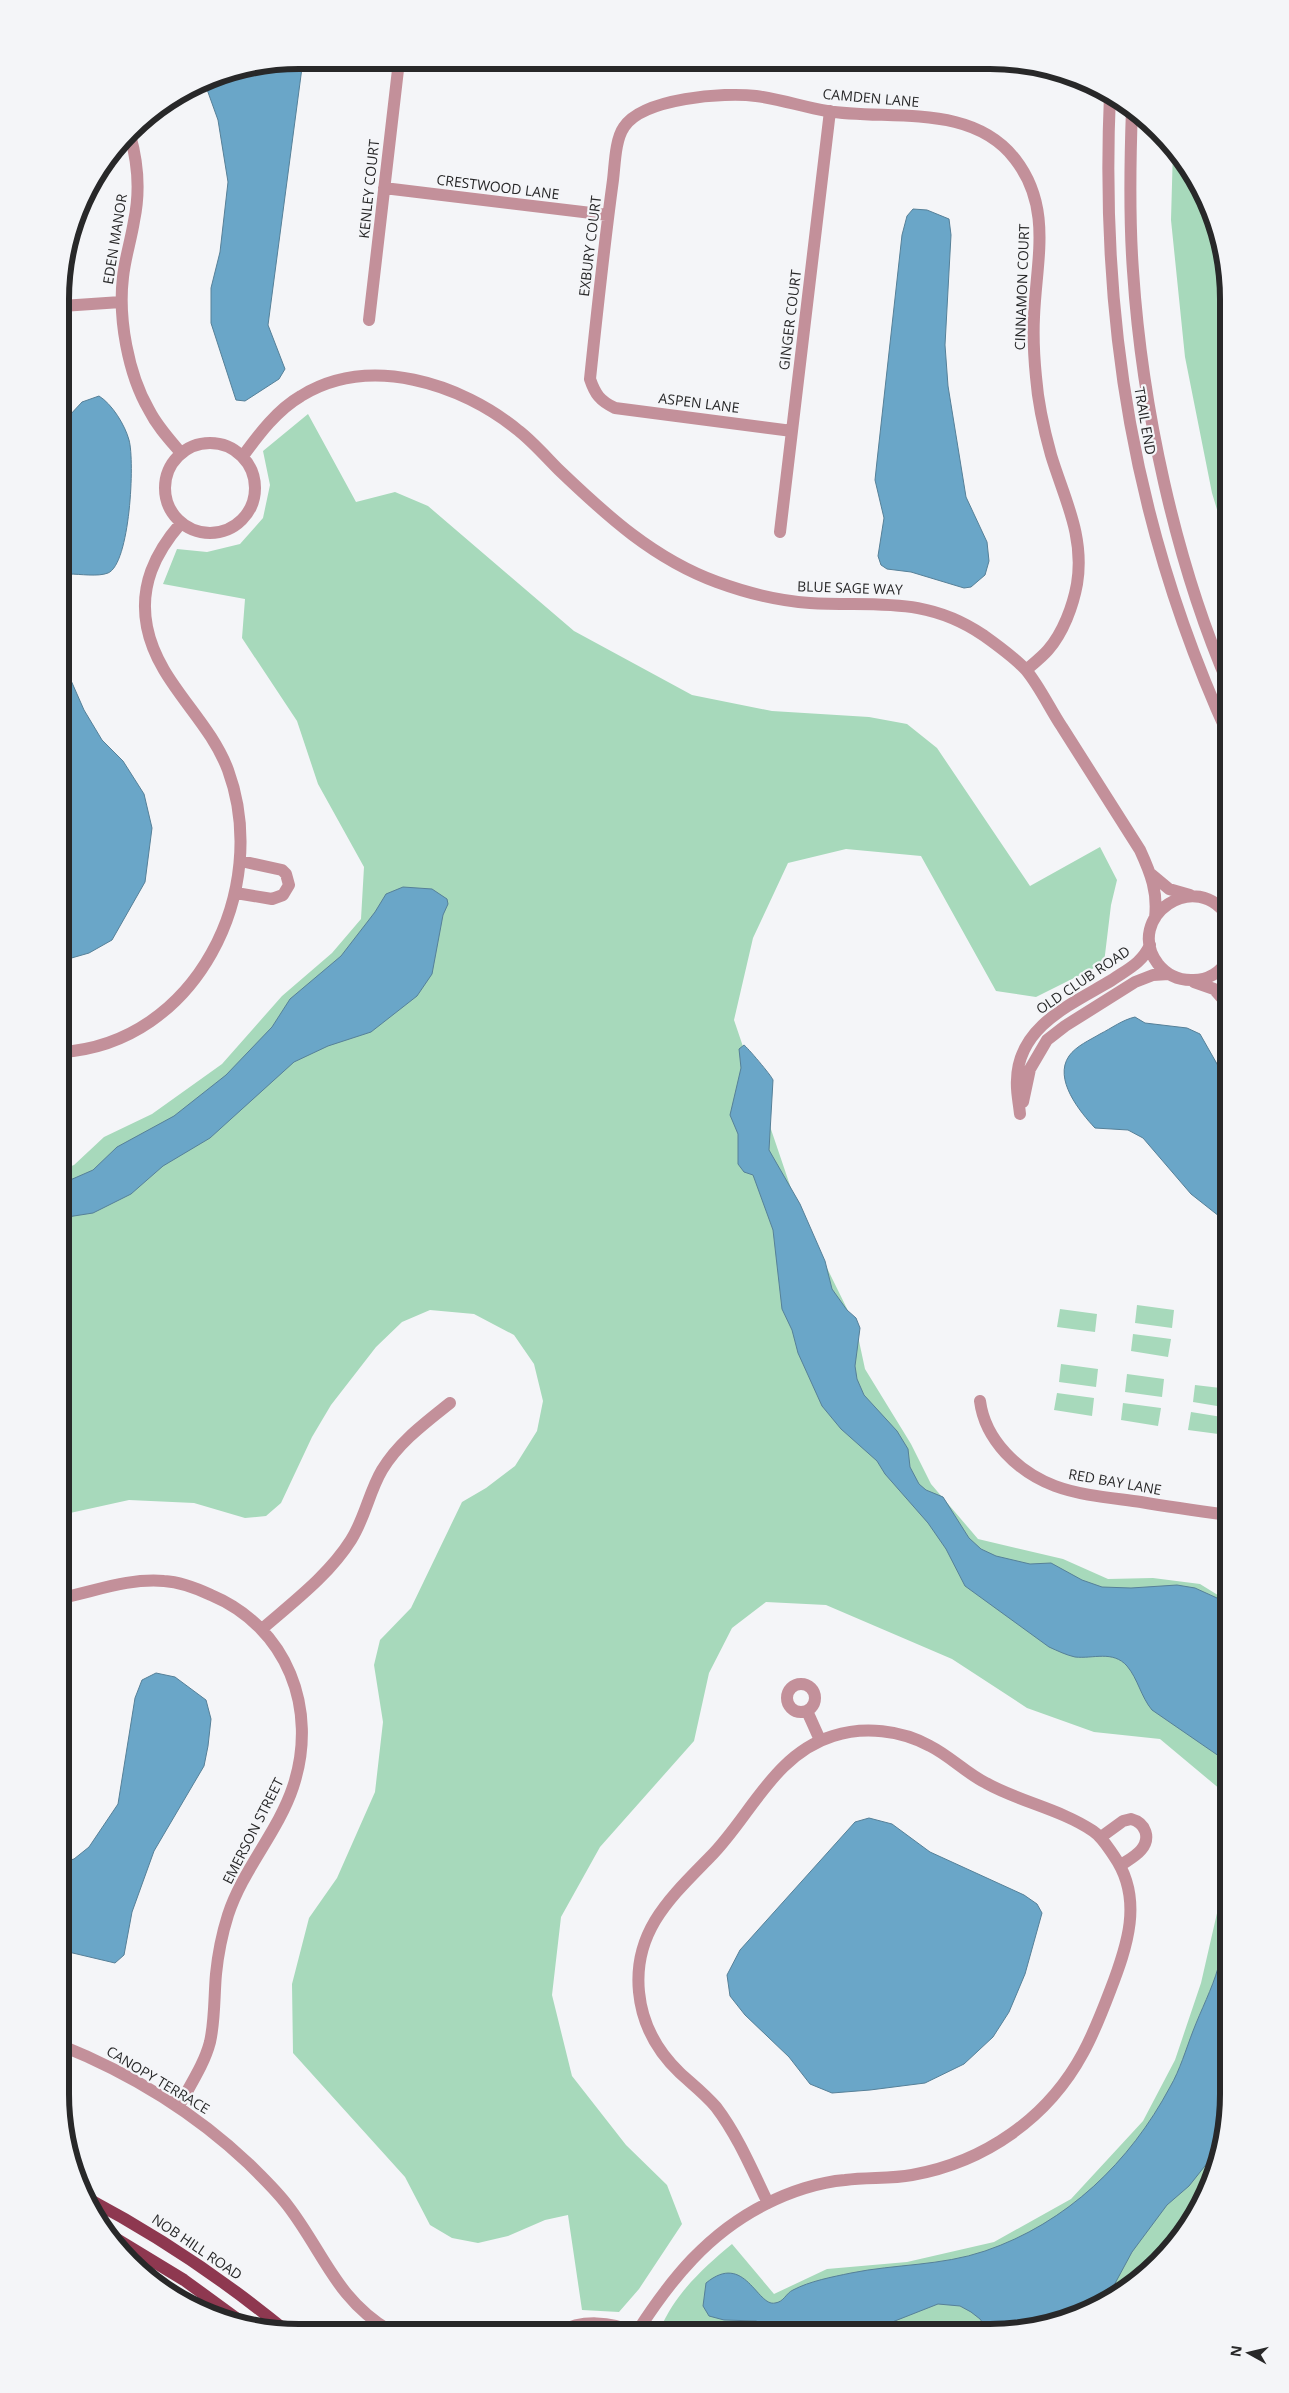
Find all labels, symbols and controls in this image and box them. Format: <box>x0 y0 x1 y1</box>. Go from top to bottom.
street label: CAMDEN LANE <box>822 84 920 111</box>
street label: KENLEY COURT <box>354 138 383 240</box>
street label: CRESTWOOD LANE <box>436 170 561 203</box>
street label: EDEN MANOR <box>98 192 131 286</box>
street label: EXBURY COURT <box>574 194 605 297</box>
street label: CINNAMON COURT <box>1010 223 1033 351</box>
street label: GINGER COURT <box>774 268 805 371</box>
street label: TRAIL END <box>1130 386 1161 456</box>
street label: ASPEN LANE <box>658 388 741 417</box>
street label: BLUE SAGE WAY <box>797 576 903 599</box>
street label: OLD CLUB ROAD <box>1032 941 1133 1018</box>
street label: RED BAY LANE <box>1067 1464 1163 1499</box>
street label: EMERSON STREET <box>218 1774 288 1887</box>
street label: CANOPY TERRACE <box>103 2041 213 2118</box>
street label: NOB HILL ROAD <box>148 2209 246 2284</box>
north arrow <box>1224 2328 1274 2378</box>
text: N <box>1225 2344 1246 2358</box>

